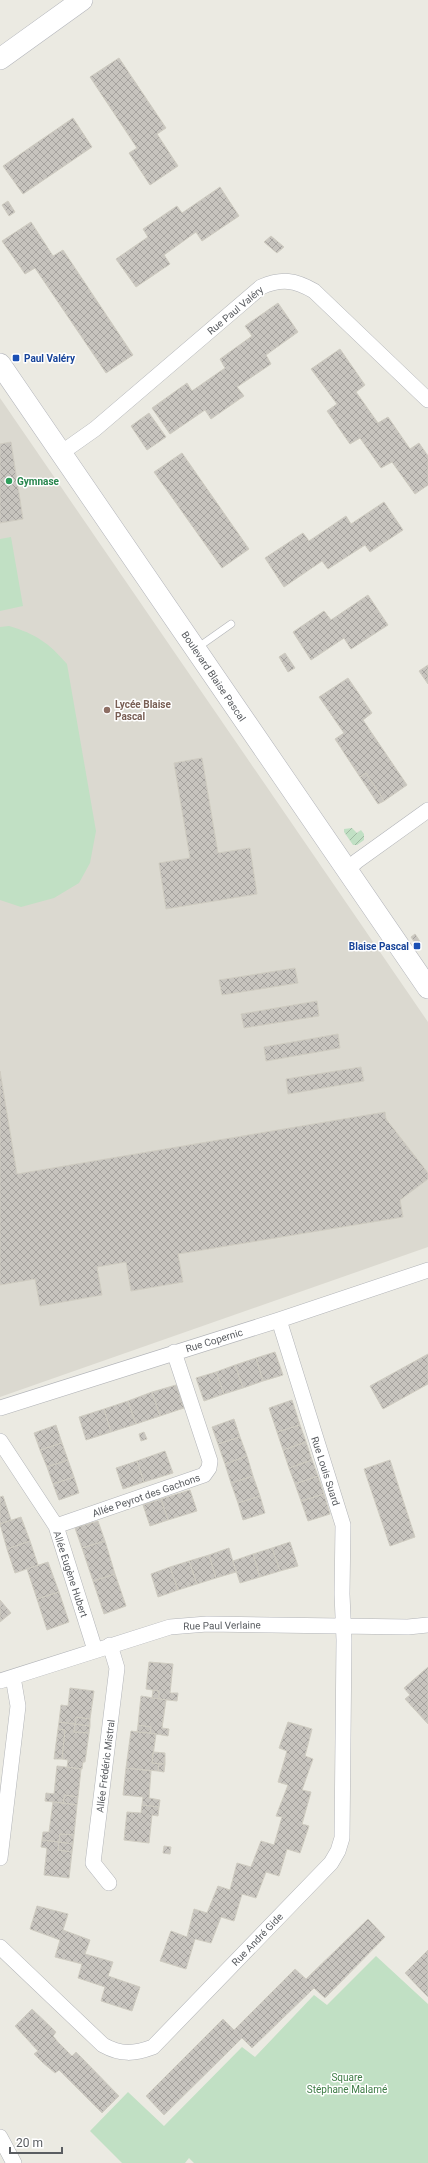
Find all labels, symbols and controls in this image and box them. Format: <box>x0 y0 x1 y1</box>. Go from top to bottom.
street label: Rue Paul Valéry <box>205 284 266 337</box>
marker: Paul Valéry <box>11 353 21 363</box>
place label: Paul Valéry <box>24 353 76 364</box>
marker: Gymnase <box>4 476 14 486</box>
place label: Gymnase <box>17 476 60 487</box>
street label: Boulevard Blaise Pascal <box>179 629 248 723</box>
place label: Lycée Blaise Pascal <box>115 699 171 722</box>
marker: Lycée Blaise Pascal <box>102 705 112 715</box>
place label: Blaise Pascal <box>349 941 409 952</box>
marker: Blaise Pascal <box>412 941 422 951</box>
street label: Rue Copernic <box>184 1327 244 1354</box>
street label: Rue Louis Suard <box>309 1435 342 1507</box>
street label: Allée Peyrot des Gachons <box>91 1472 202 1519</box>
street label: Allée Eugène Hubert <box>51 1530 90 1619</box>
street label: Rue Paul Verlaine <box>183 1619 261 1632</box>
street label: Allée Frédéric Mistral <box>94 1719 117 1813</box>
street label: Rue André Gide <box>230 1911 285 1968</box>
park label: Square Stéphane Malamé <box>307 2072 387 2095</box>
scale bar <box>10 2129 62 2155</box>
text: 20 m <box>16 2136 43 2150</box>

